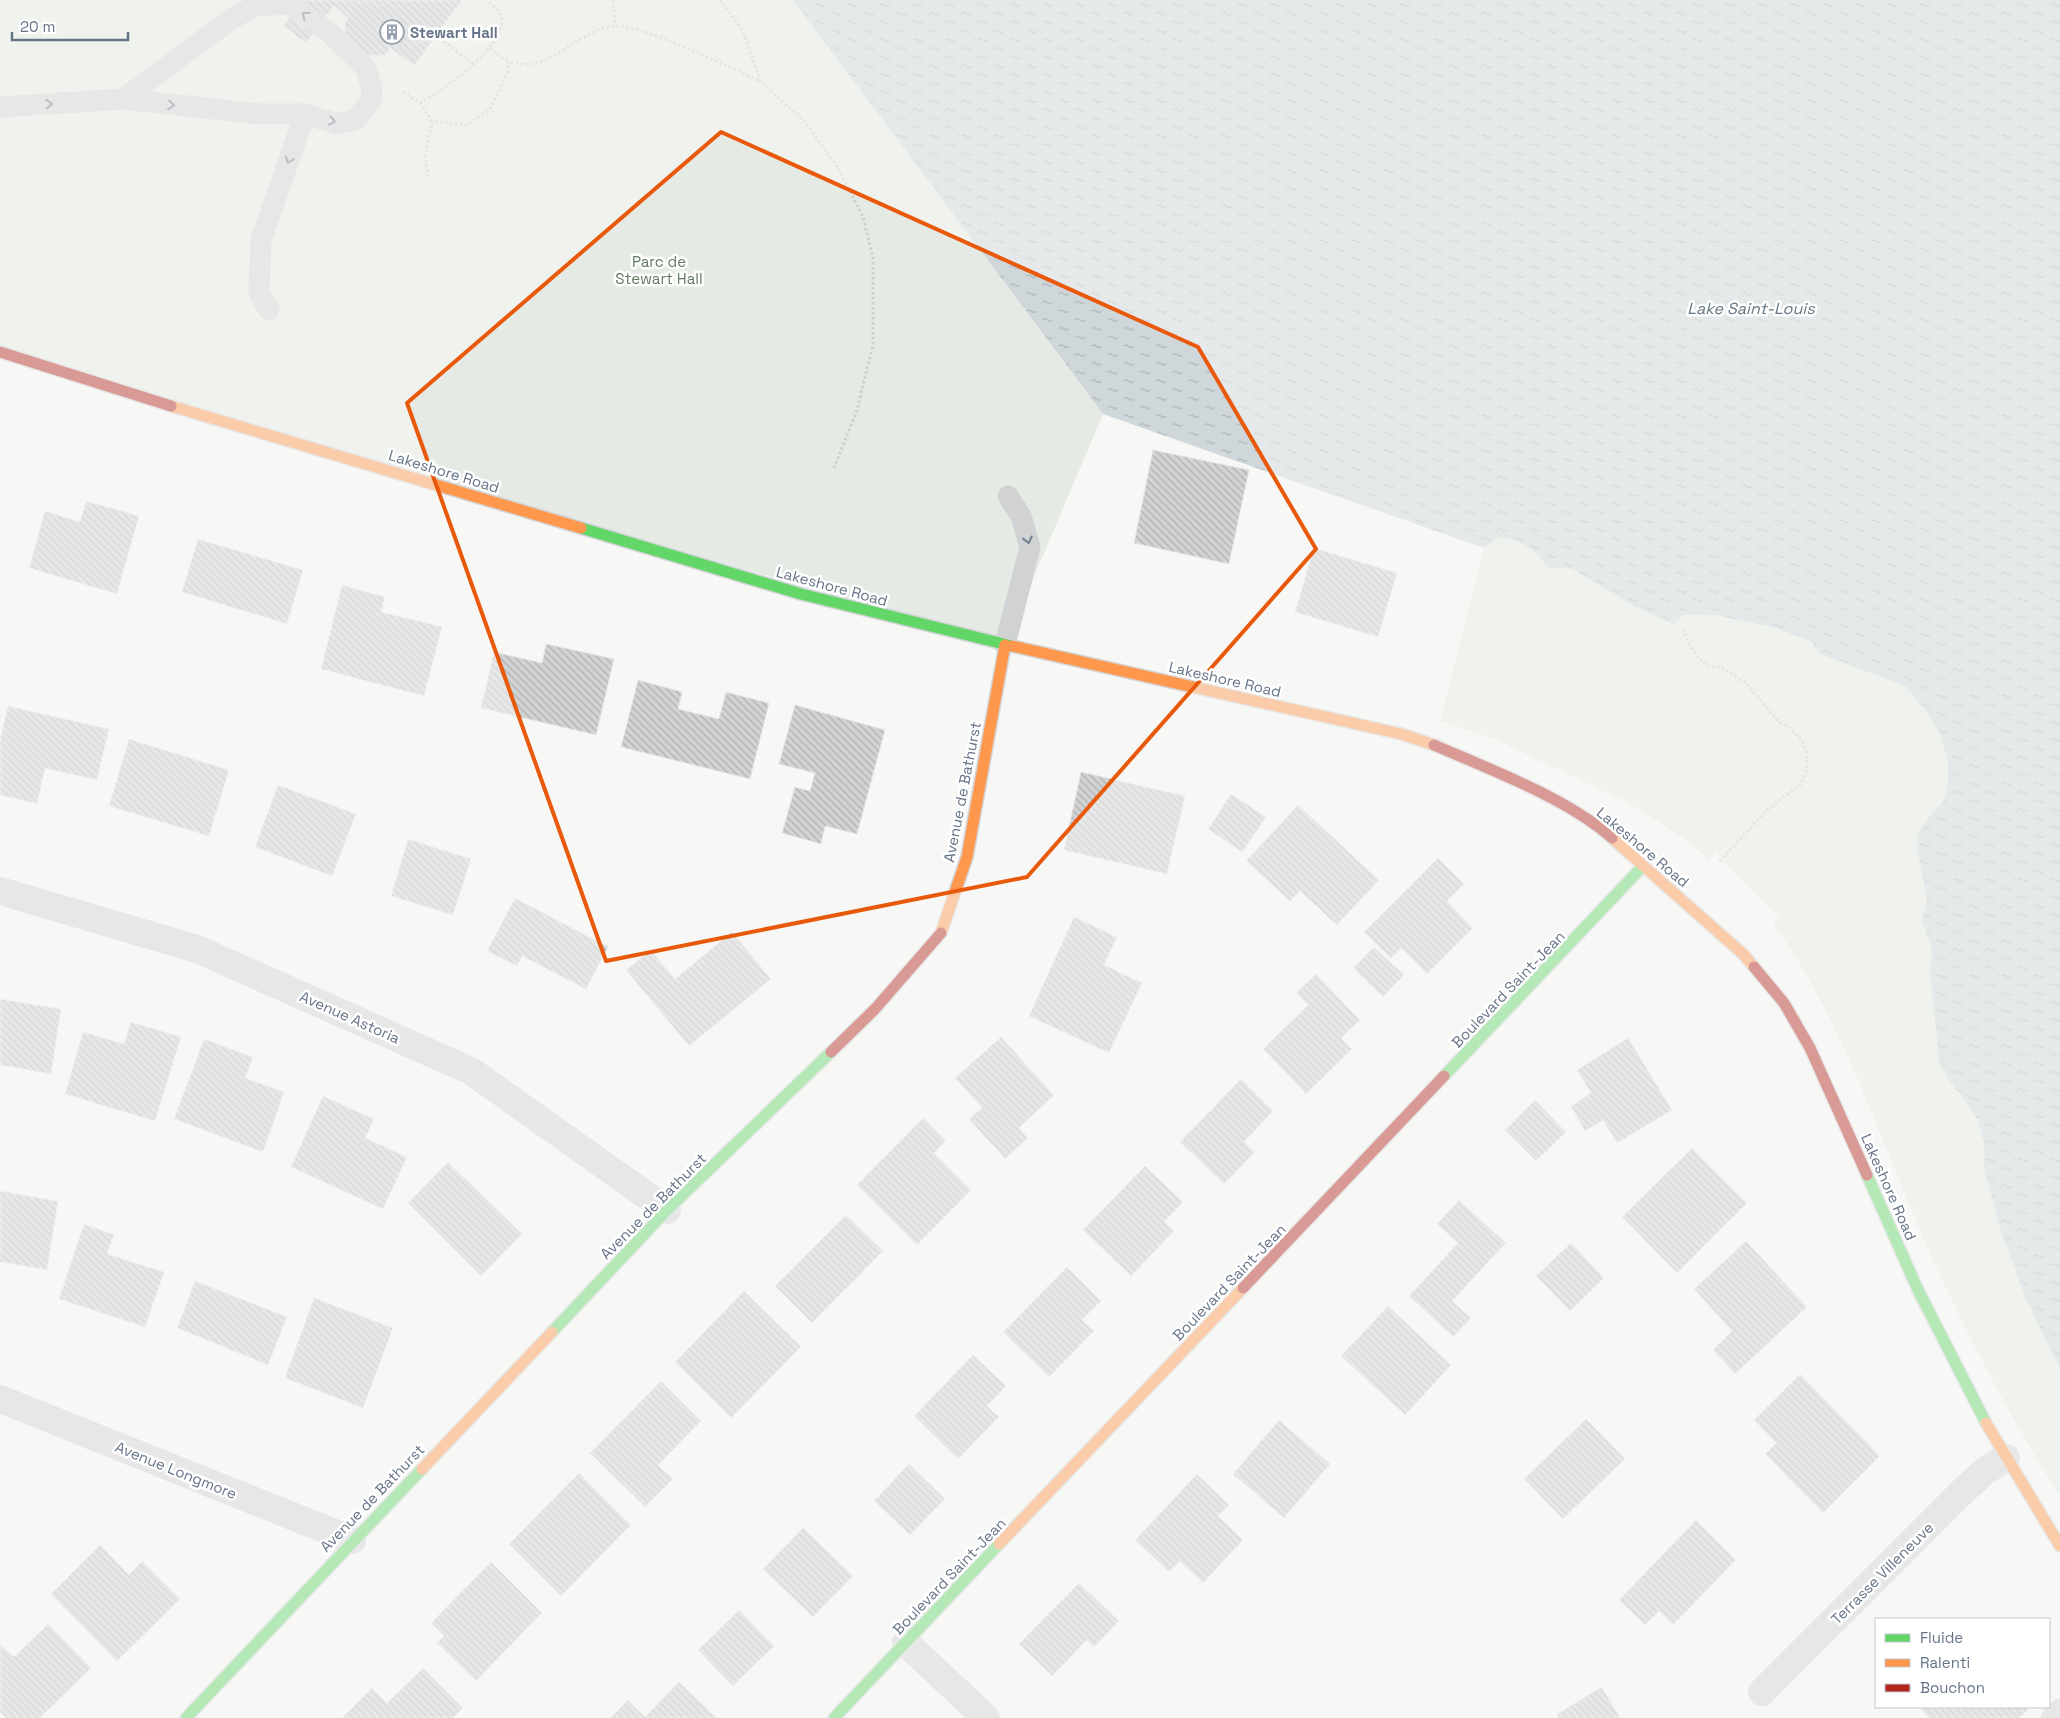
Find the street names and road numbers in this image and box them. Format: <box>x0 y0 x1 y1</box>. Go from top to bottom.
street label: Lakeshore Road <box>386 445 502 497</box>
street label: Lakeshore Road <box>774 562 890 610</box>
street label: Lakeshore Road <box>1167 657 1283 701</box>
street label: Avenue de Bathurst <box>939 720 985 864</box>
street label: Lakeshore Road <box>1593 803 1693 891</box>
street label: Boulevard Saint-Jean <box>1447 927 1569 1051</box>
street label: Avenue Astoria <box>297 986 403 1048</box>
street label: Lakeshore Road <box>1857 1131 1921 1243</box>
street label: Avenue de Bathurst <box>596 1149 710 1263</box>
street label: Boulevard Saint-Jean <box>1168 1220 1290 1344</box>
street label: Avenue Longmore <box>112 1437 240 1503</box>
street label: Avenue de Bathurst <box>316 1440 428 1556</box>
street label: Boulevard Saint-Jean <box>888 1514 1010 1638</box>
street label: Terrasse Villeneuve <box>1827 1518 1937 1628</box>

